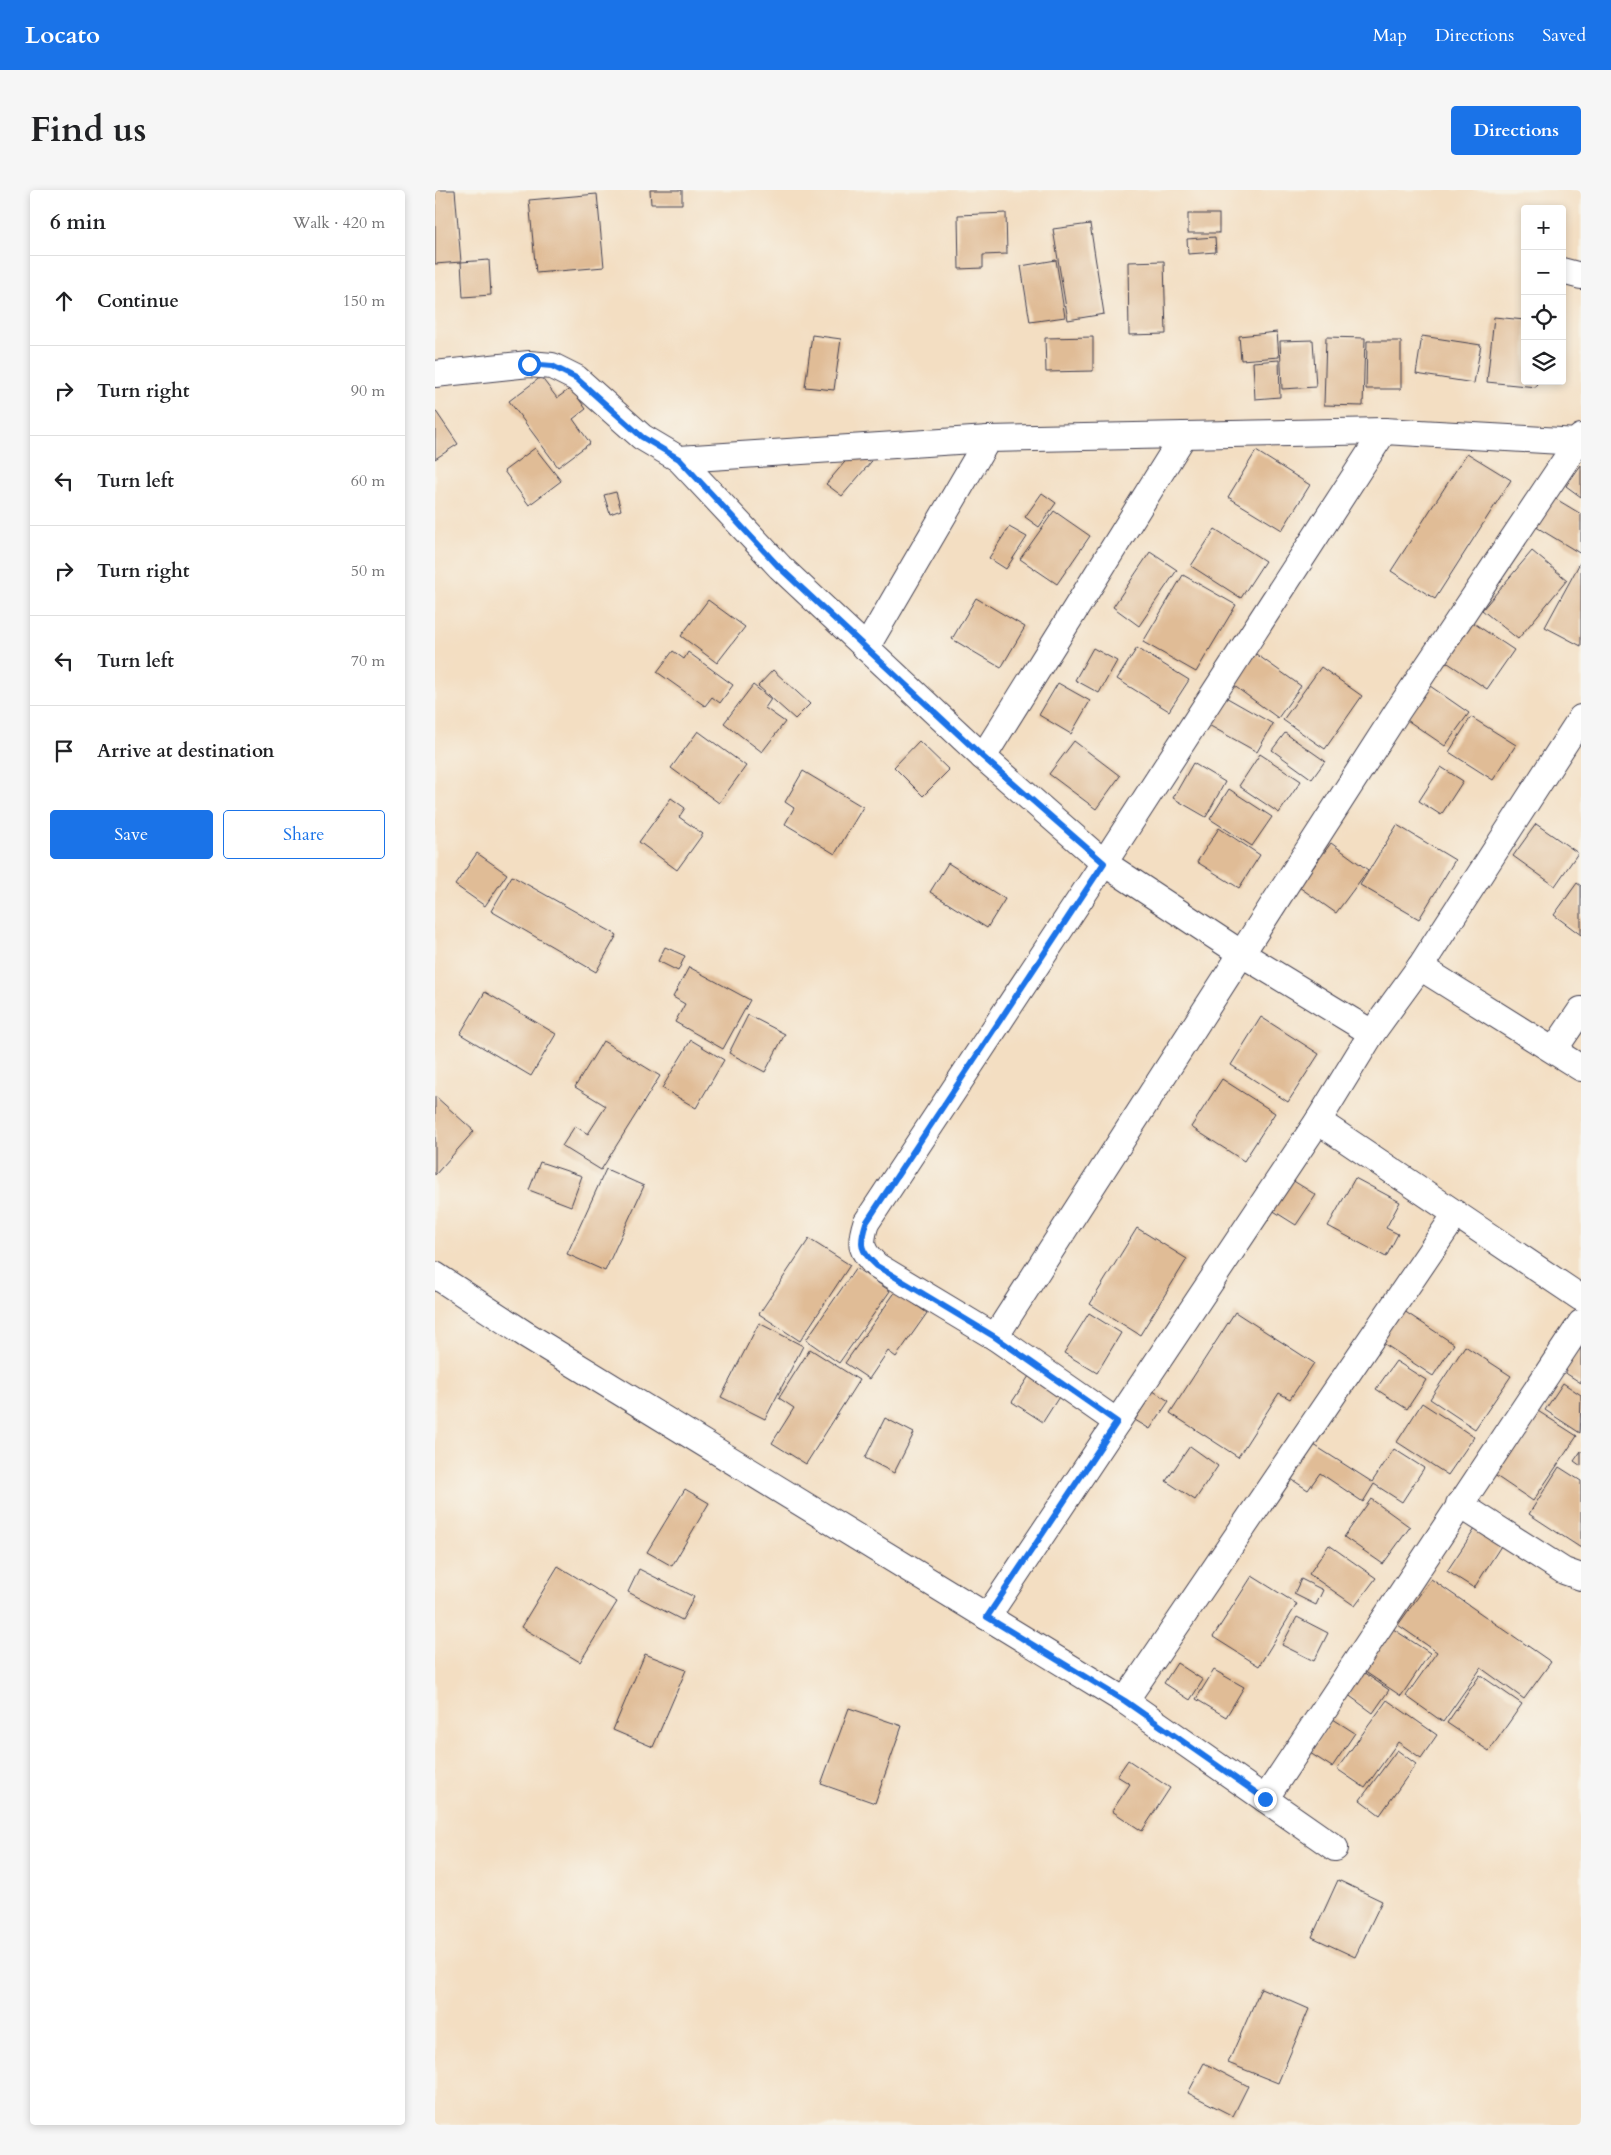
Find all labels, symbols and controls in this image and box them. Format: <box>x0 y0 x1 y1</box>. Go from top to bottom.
text: Locato <box>25 19 100 52</box>
text: Map <box>1373 23 1407 48</box>
text: Directions <box>1435 23 1514 48</box>
text: Saved <box>1542 23 1586 48</box>
text: Find us <box>30 106 146 154</box>
button: Directions <box>1451 106 1581 155</box>
map controls <box>1521 205 1566 385</box>
button: + <box>1521 205 1566 250</box>
text: 6 min <box>50 208 106 237</box>
text: Walk · 420 m <box>293 212 385 234</box>
button: − <box>1521 250 1566 295</box>
icon: ahead <box>50 287 78 315</box>
text: Continue <box>97 288 179 314</box>
text: 150 m <box>343 290 385 312</box>
button: locate <box>1521 295 1566 340</box>
button: layers <box>1521 340 1566 385</box>
route start <box>518 353 541 376</box>
icon: right <box>50 377 78 405</box>
text: Turn right <box>97 378 189 404</box>
text: 90 m <box>351 380 385 402</box>
icon: left <box>50 467 78 495</box>
text: Turn left <box>97 468 174 494</box>
text: 60 m <box>351 470 385 492</box>
icon: right <box>50 557 78 585</box>
text: Turn right <box>97 558 189 584</box>
text: 50 m <box>351 560 385 582</box>
icon: left <box>50 647 78 675</box>
text: Turn left <box>97 648 174 674</box>
text: 70 m <box>351 650 385 672</box>
icon: arrive <box>50 737 78 765</box>
text: Arrive at destination <box>97 738 274 764</box>
button: Save <box>50 810 213 859</box>
button: Share <box>223 810 385 859</box>
route end <box>1254 1788 1277 1811</box>

